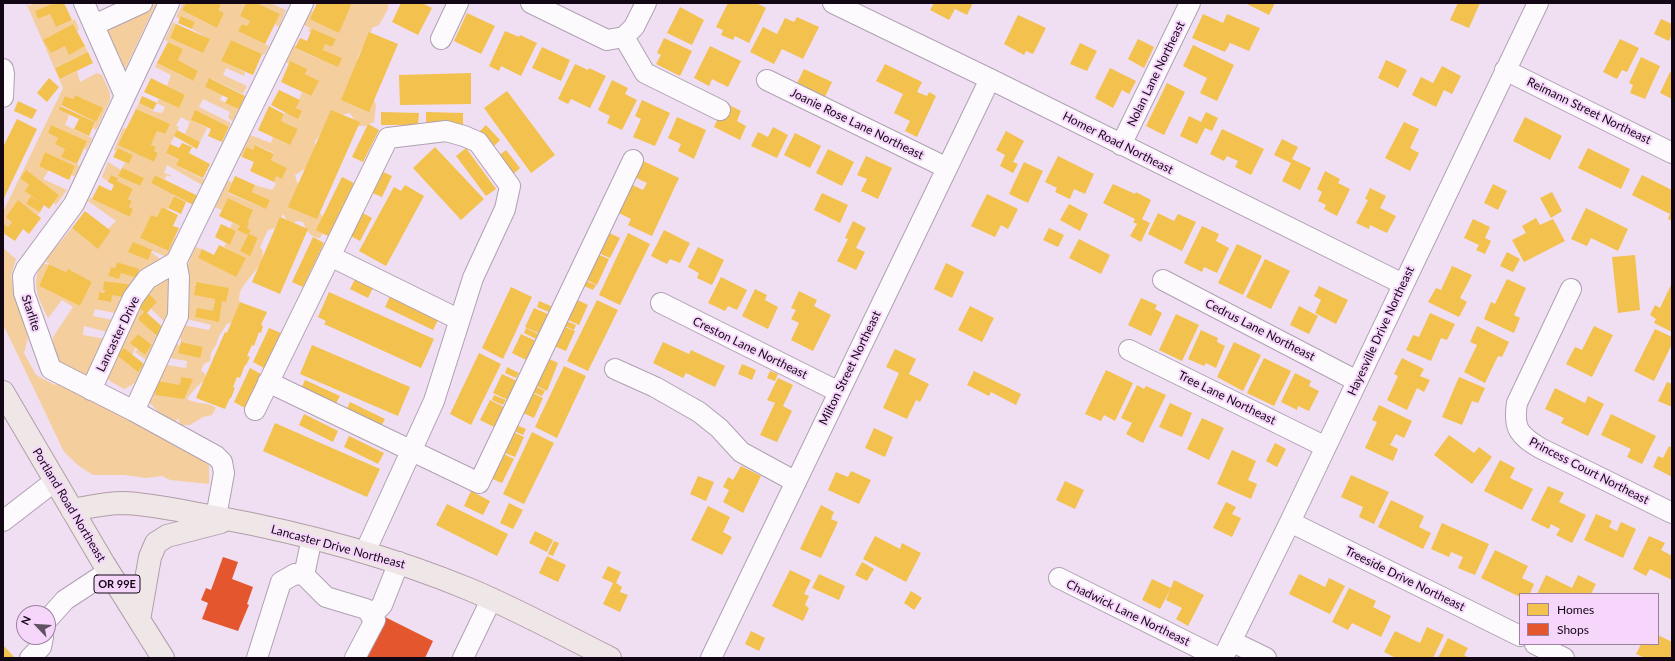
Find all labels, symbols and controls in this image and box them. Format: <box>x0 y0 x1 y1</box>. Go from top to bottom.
street label: Nolan Lane Northeast <box>1124 19 1188 129</box>
street label: Reimann Street Northeast <box>1525 75 1653 147</box>
street label: Joanie Rose Lane Northeast <box>788 85 926 163</box>
street label: Homer Road Northeast <box>1060 109 1176 177</box>
street label: Hayesville Drive Northeast <box>1345 264 1417 398</box>
street label: Starlite <box>18 293 44 333</box>
street label: Lancaster Drive <box>93 294 143 374</box>
street label: Cedrus Lane Northeast <box>1203 296 1317 364</box>
street label: Milton Street Northeast <box>816 309 884 427</box>
street label: Creston Lane Northeast <box>690 314 810 382</box>
street label: Tree Lane Northeast <box>1176 368 1278 428</box>
street label: Princess Court Northeast <box>1527 435 1651 507</box>
street label: Portland Road Northeast <box>29 445 109 565</box>
street label: Lancaster Drive Northeast <box>269 522 407 572</box>
street label: Treeside Drive Northeast <box>1343 544 1467 614</box>
road number: OR 99E <box>94 575 140 593</box>
street label: Chadwick Lane Northeast <box>1064 577 1192 649</box>
legend <box>1519 593 1659 645</box>
text: Homes <box>1557 602 1594 617</box>
north arrow <box>16 605 56 645</box>
text: N <box>18 614 33 627</box>
text: Shops <box>1557 622 1589 637</box>

